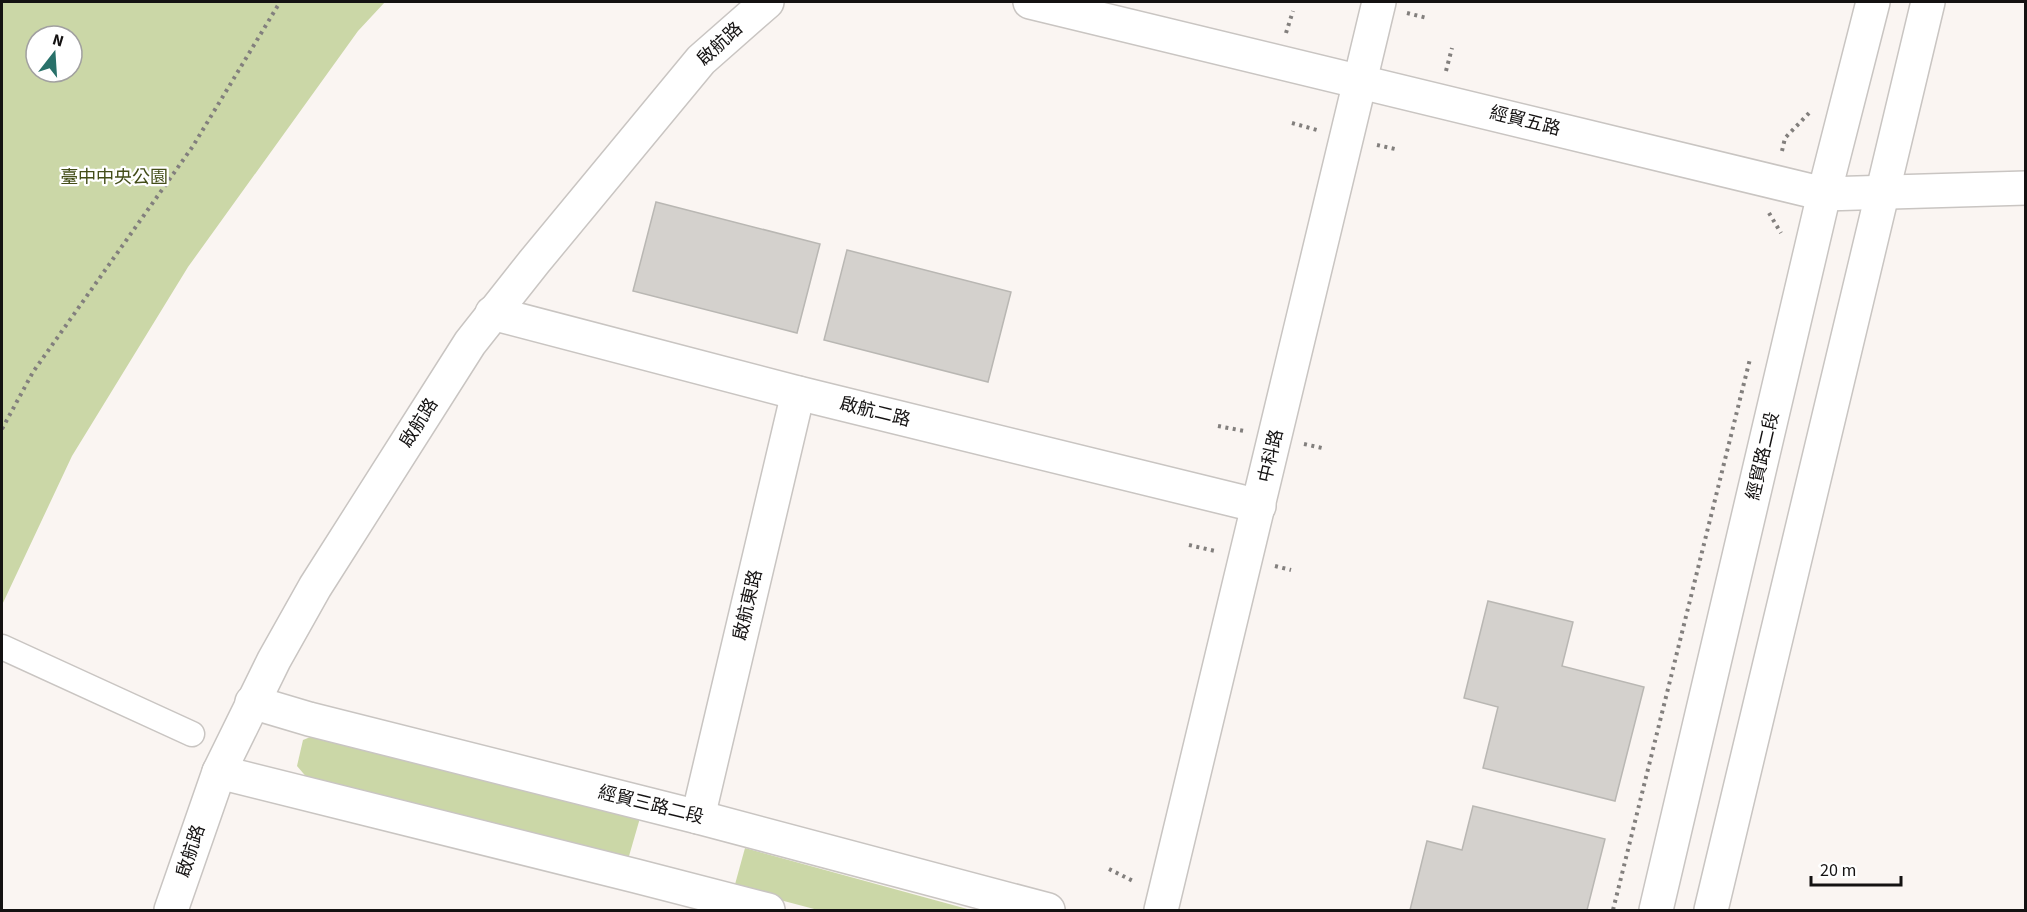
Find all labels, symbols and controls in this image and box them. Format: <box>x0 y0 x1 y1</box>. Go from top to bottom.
street label: 啟航路 <box>692 16 748 72</box>
north arrow <box>24 24 84 84</box>
text: N <box>50 29 66 53</box>
street label: 經貿五路 <box>1487 100 1563 142</box>
park label: 臺中中央公園 <box>60 165 168 190</box>
street label: 啟航二路 <box>837 391 913 433</box>
street label: 啟航路 <box>394 393 444 453</box>
street label: 經貿路二段 <box>1741 409 1785 503</box>
street label: 中科路 <box>1253 427 1289 485</box>
street label: 啟航東路 <box>728 567 768 643</box>
street label: 經貿三路二段 <box>596 780 706 830</box>
street label: 啟航路 <box>171 821 211 881</box>
scale bar <box>1811 849 1901 887</box>
text: 20 m <box>1820 858 1856 883</box>

